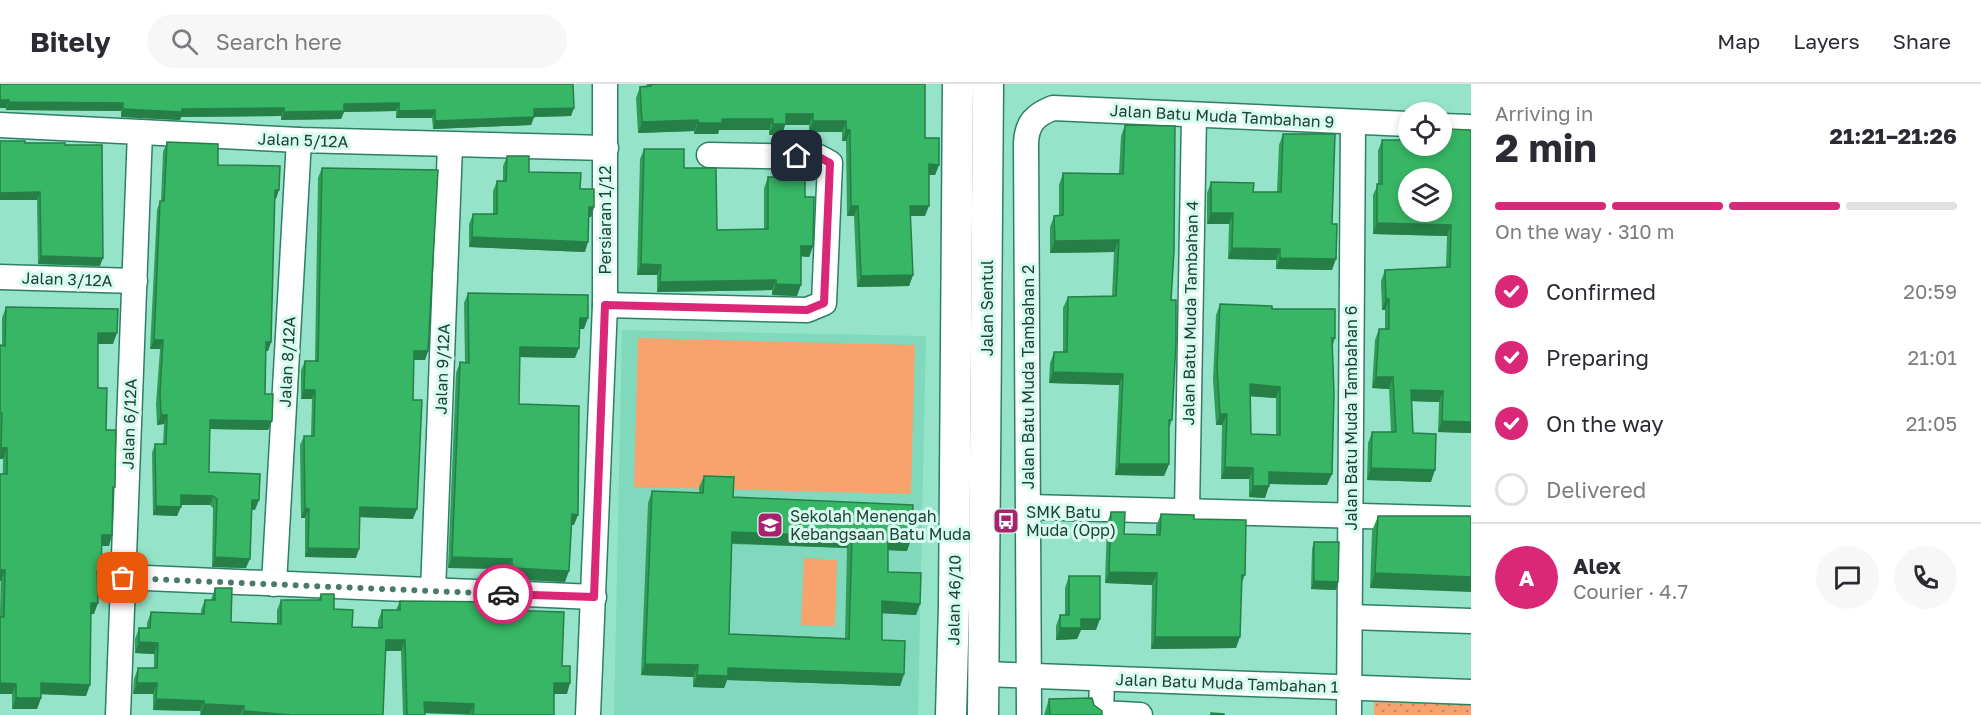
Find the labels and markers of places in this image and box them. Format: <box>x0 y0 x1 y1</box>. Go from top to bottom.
pin <box>771 130 822 181</box>
place label: SMK Batu Muda (Opp) <box>1026 502 1116 540</box>
place label: Sekolah Menengah Kebangsaan Batu Muda <box>790 506 971 544</box>
bus stop icon: SMK Batu Muda (Opp) <box>991 506 1021 536</box>
school or university icon: Sekolah Menengah Kebangsaan Batu Muda <box>755 510 785 540</box>
pin <box>97 552 148 603</box>

